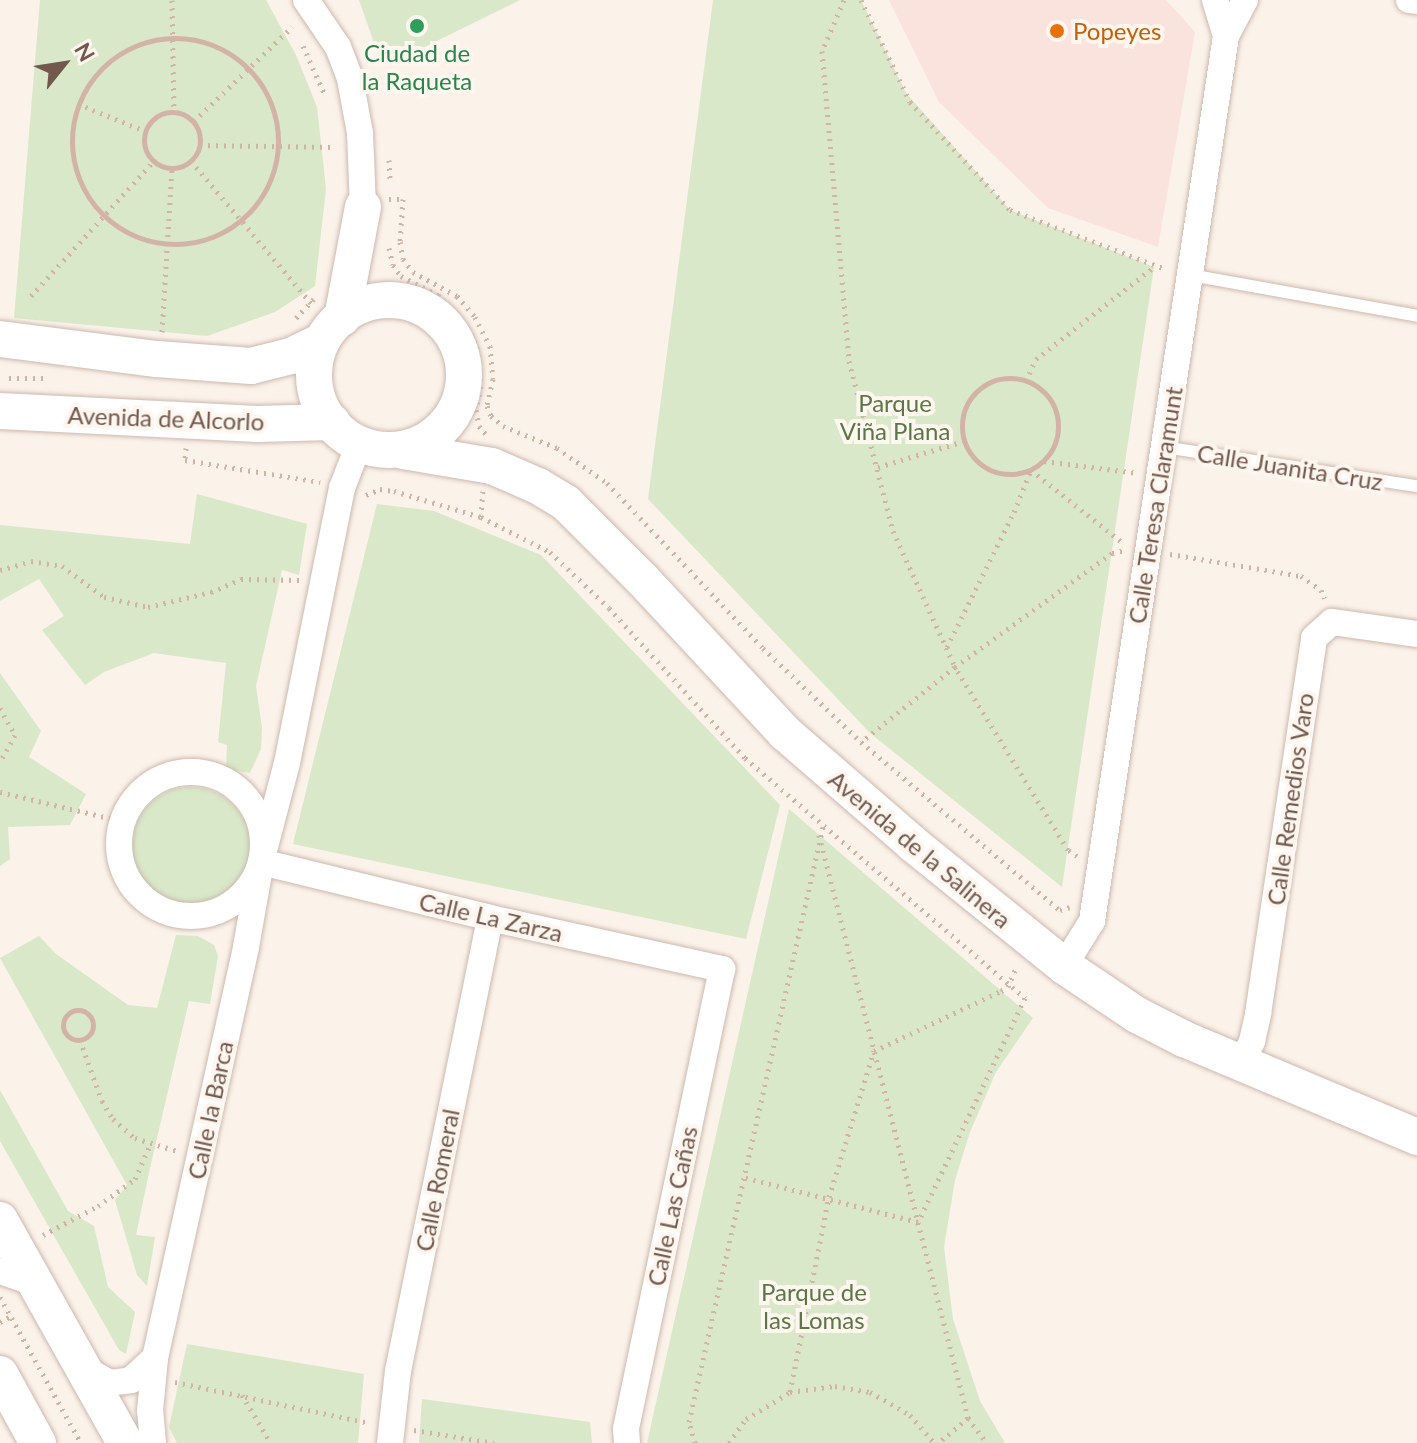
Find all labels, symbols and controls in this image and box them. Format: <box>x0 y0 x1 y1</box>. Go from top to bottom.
marker: Ciudad de la Raqueta <box>408 17 426 35</box>
place label: Popeyes <box>1073 17 1161 45</box>
marker: Popeyes <box>1048 22 1066 40</box>
north arrow <box>24 24 104 104</box>
text: N <box>69 38 101 66</box>
place label: Ciudad de la Raqueta <box>362 39 472 95</box>
street label: Calle Teresa Claramunt <box>1122 384 1188 626</box>
park label: Parque Viña Plana <box>840 389 950 445</box>
street label: Avenida de Alcorlo <box>67 400 265 436</box>
street label: Calle Juanita Cruz <box>1195 438 1385 496</box>
street label: Calle Remedios Varo <box>1261 691 1319 907</box>
street label: Avenida de la Salinera <box>823 764 1017 934</box>
street label: Calle La Zarza <box>416 887 566 947</box>
street label: Calle la Barca <box>181 1038 239 1182</box>
street label: Calle Romeral <box>409 1106 465 1254</box>
street label: Calle Las Cañas <box>641 1124 703 1288</box>
park label: Parque de las Lomas <box>761 1278 867 1334</box>

